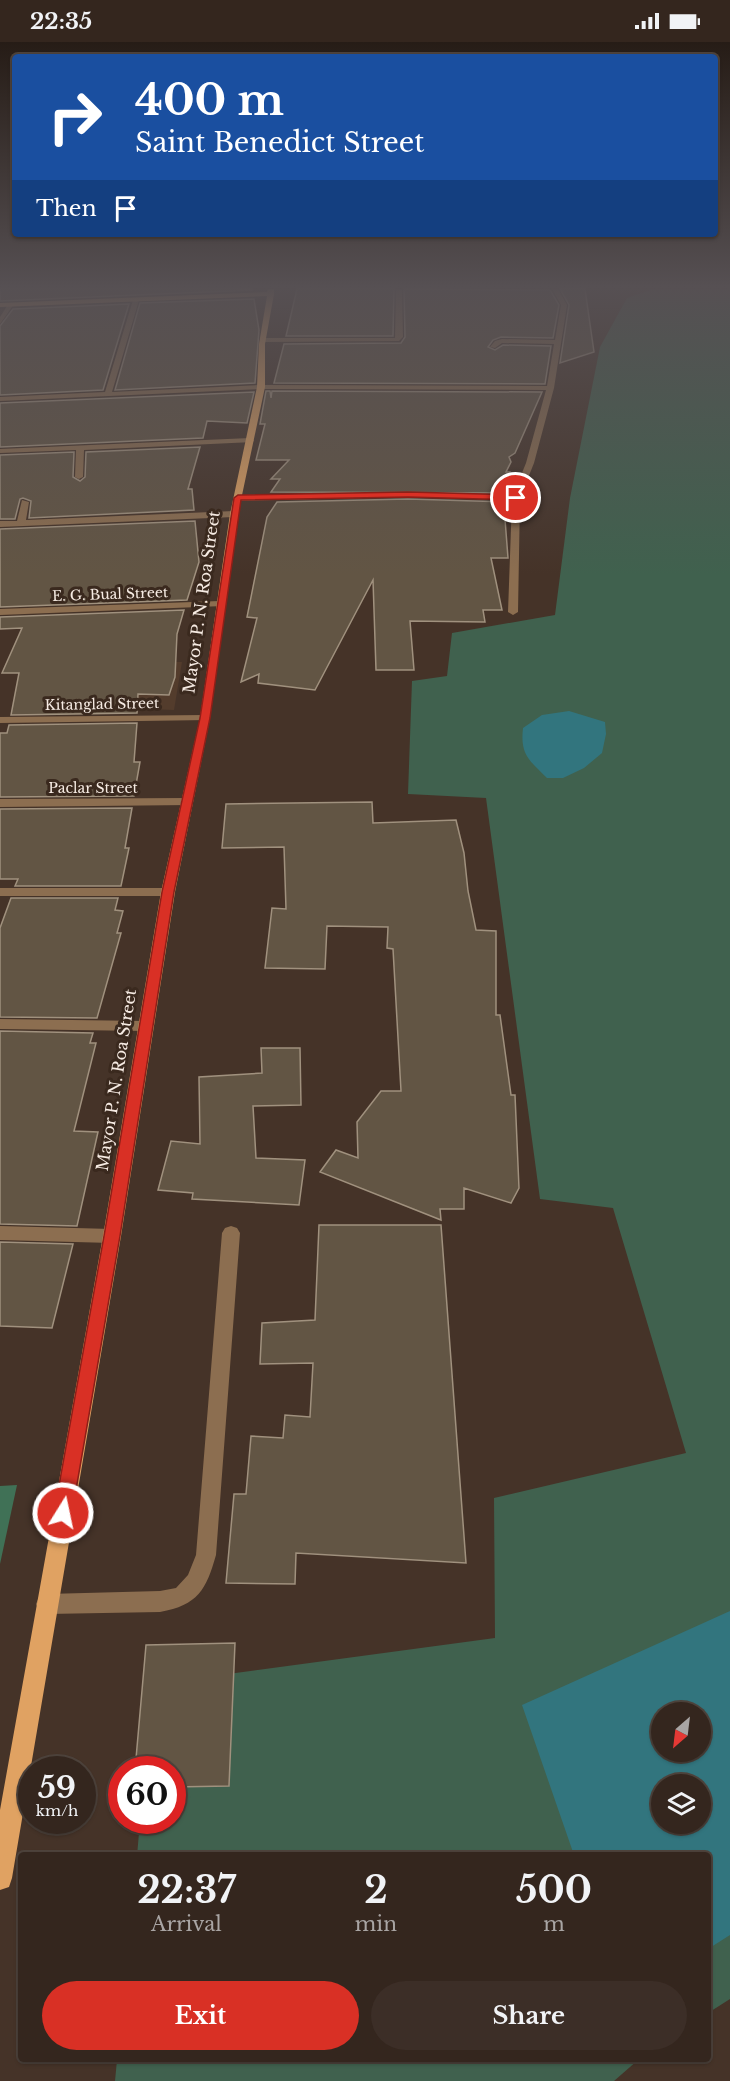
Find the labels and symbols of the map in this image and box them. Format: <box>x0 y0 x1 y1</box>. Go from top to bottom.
pin <box>490 472 541 523</box>
street label: Mayor P. N. Roa Street <box>178 510 224 694</box>
street label: E. G. Bual Street <box>52 583 169 605</box>
street label: Kitanglad Street <box>45 694 160 714</box>
street label: Paclar Street <box>48 779 138 797</box>
street label: Mayor P. N. Roa Street <box>92 988 140 1172</box>
position arrow <box>31 1481 95 1545</box>
north arrow <box>651 1702 711 1762</box>
speed limit sign: 60 <box>108 1756 186 1834</box>

